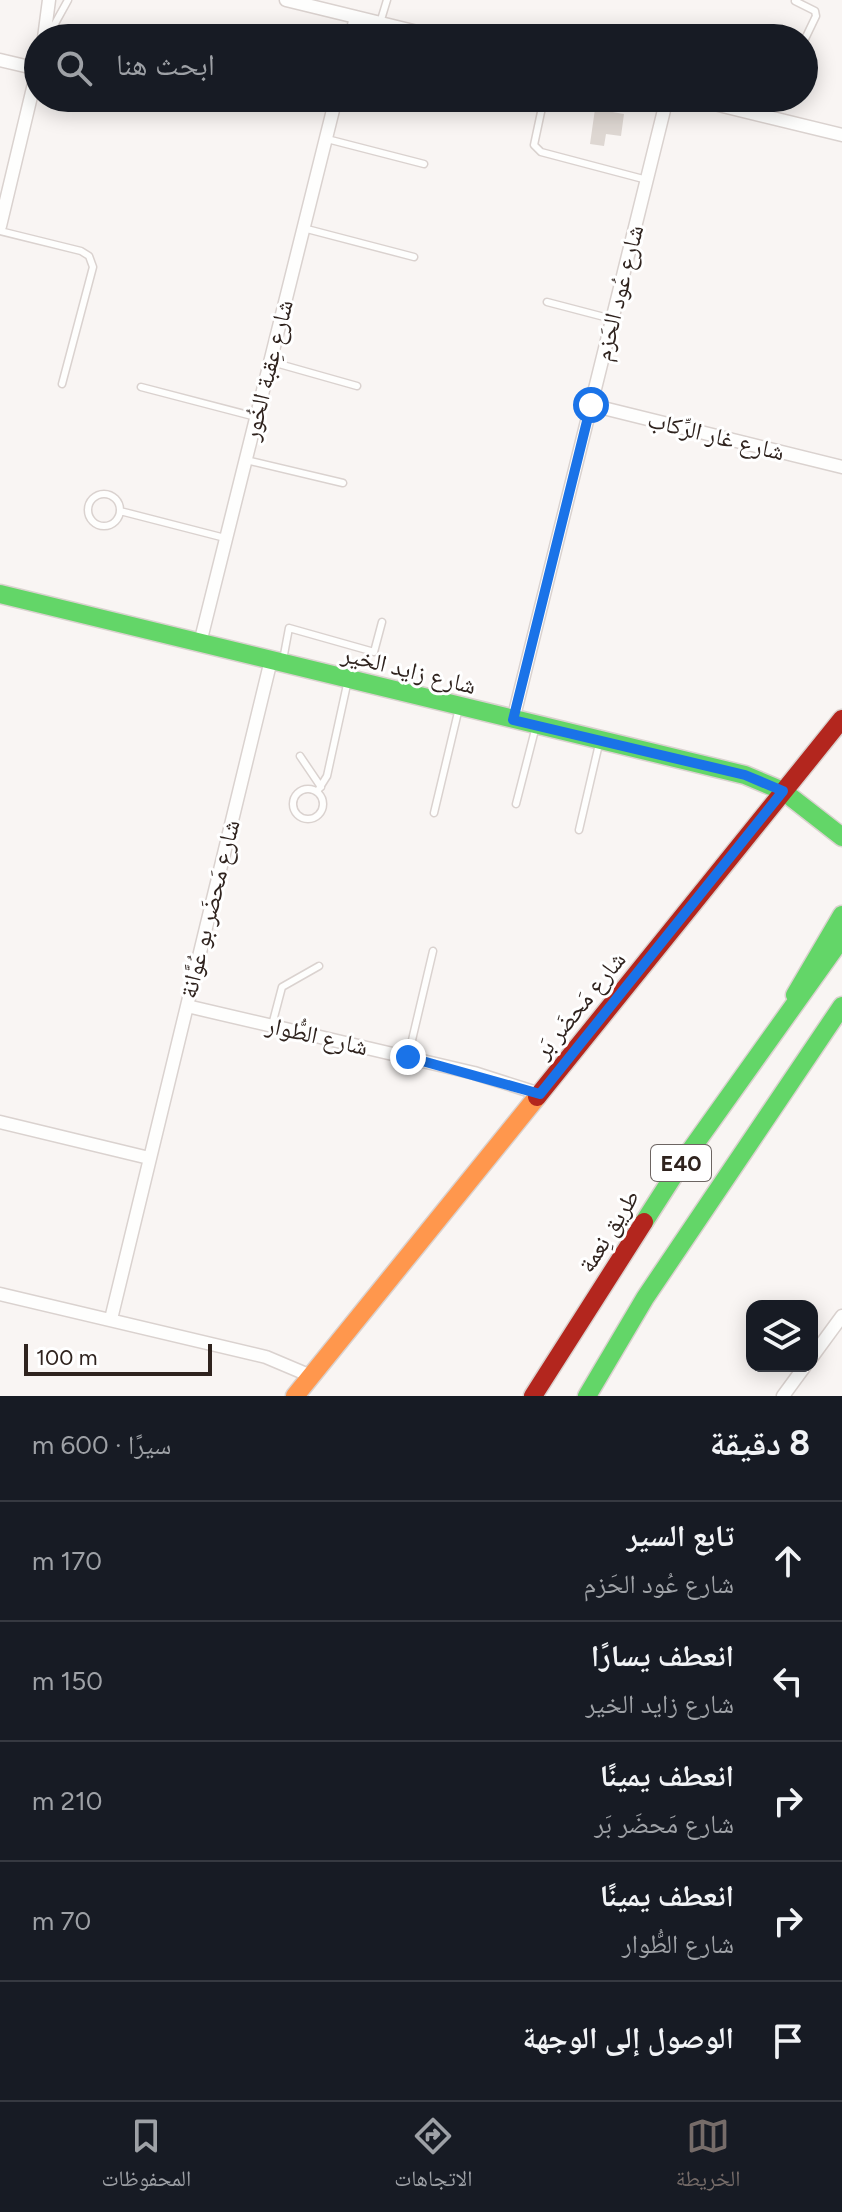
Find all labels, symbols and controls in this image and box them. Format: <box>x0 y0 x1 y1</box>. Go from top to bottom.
search box <box>24 24 818 112</box>
icon: search <box>52 46 96 90</box>
text: ابحث هنا <box>116 46 215 83</box>
street label: شارع عُود الحَزم <box>588 222 651 364</box>
street label: شارع عِقبة الخُور <box>236 296 300 444</box>
route start <box>573 387 609 423</box>
street label: شارع غار الرِّكاب <box>644 405 788 467</box>
street label: شارع زايد الخير <box>338 639 479 701</box>
street label: شارع مَحضَر بو عُوَّانة <box>173 817 247 1001</box>
street label: شارع مَحضَر بَر <box>527 945 632 1065</box>
street label: شارع الطُّوار <box>262 1010 371 1062</box>
route end <box>390 1039 426 1075</box>
road number: E40 <box>651 1145 711 1181</box>
street label: طريق نِعمة <box>572 1184 645 1278</box>
map controls <box>746 1300 818 1372</box>
button: layers <box>746 1300 818 1372</box>
scale bar <box>24 1340 212 1376</box>
text: 100 m <box>36 1344 97 1371</box>
text: 8 دقيقة <box>710 1423 810 1464</box>
text: سيرًا · 600 m <box>32 1429 171 1461</box>
text: تابع السير <box>627 1517 734 1554</box>
icon: ahead <box>766 1539 810 1583</box>
text: 170 m <box>32 1545 102 1577</box>
text: شارع عُود الحَزم <box>583 1568 734 1600</box>
text: انعطف يسارًا <box>591 1637 734 1674</box>
icon: left <box>766 1659 810 1703</box>
text: 150 m <box>32 1665 103 1697</box>
text: شارع زايد الخير <box>585 1688 734 1720</box>
text: انعطف يمينًا <box>600 1757 734 1794</box>
icon: right <box>766 1779 810 1823</box>
text: 210 m <box>32 1785 103 1817</box>
text: شارع مَحضَر بَر <box>594 1808 734 1840</box>
text: انعطف يمينًا <box>600 1877 734 1914</box>
icon: right <box>766 1899 810 1943</box>
text: 70 m <box>32 1905 91 1937</box>
text: شارع الطُّوار <box>622 1928 734 1960</box>
text: الوصول إلى الوجهة <box>522 2019 734 2056</box>
icon: arrive <box>766 2019 810 2063</box>
tab: المحفوظات <box>102 2114 191 2200</box>
tab: الاتجاهات <box>394 2114 472 2200</box>
tab: الخريطة <box>676 2114 740 2200</box>

